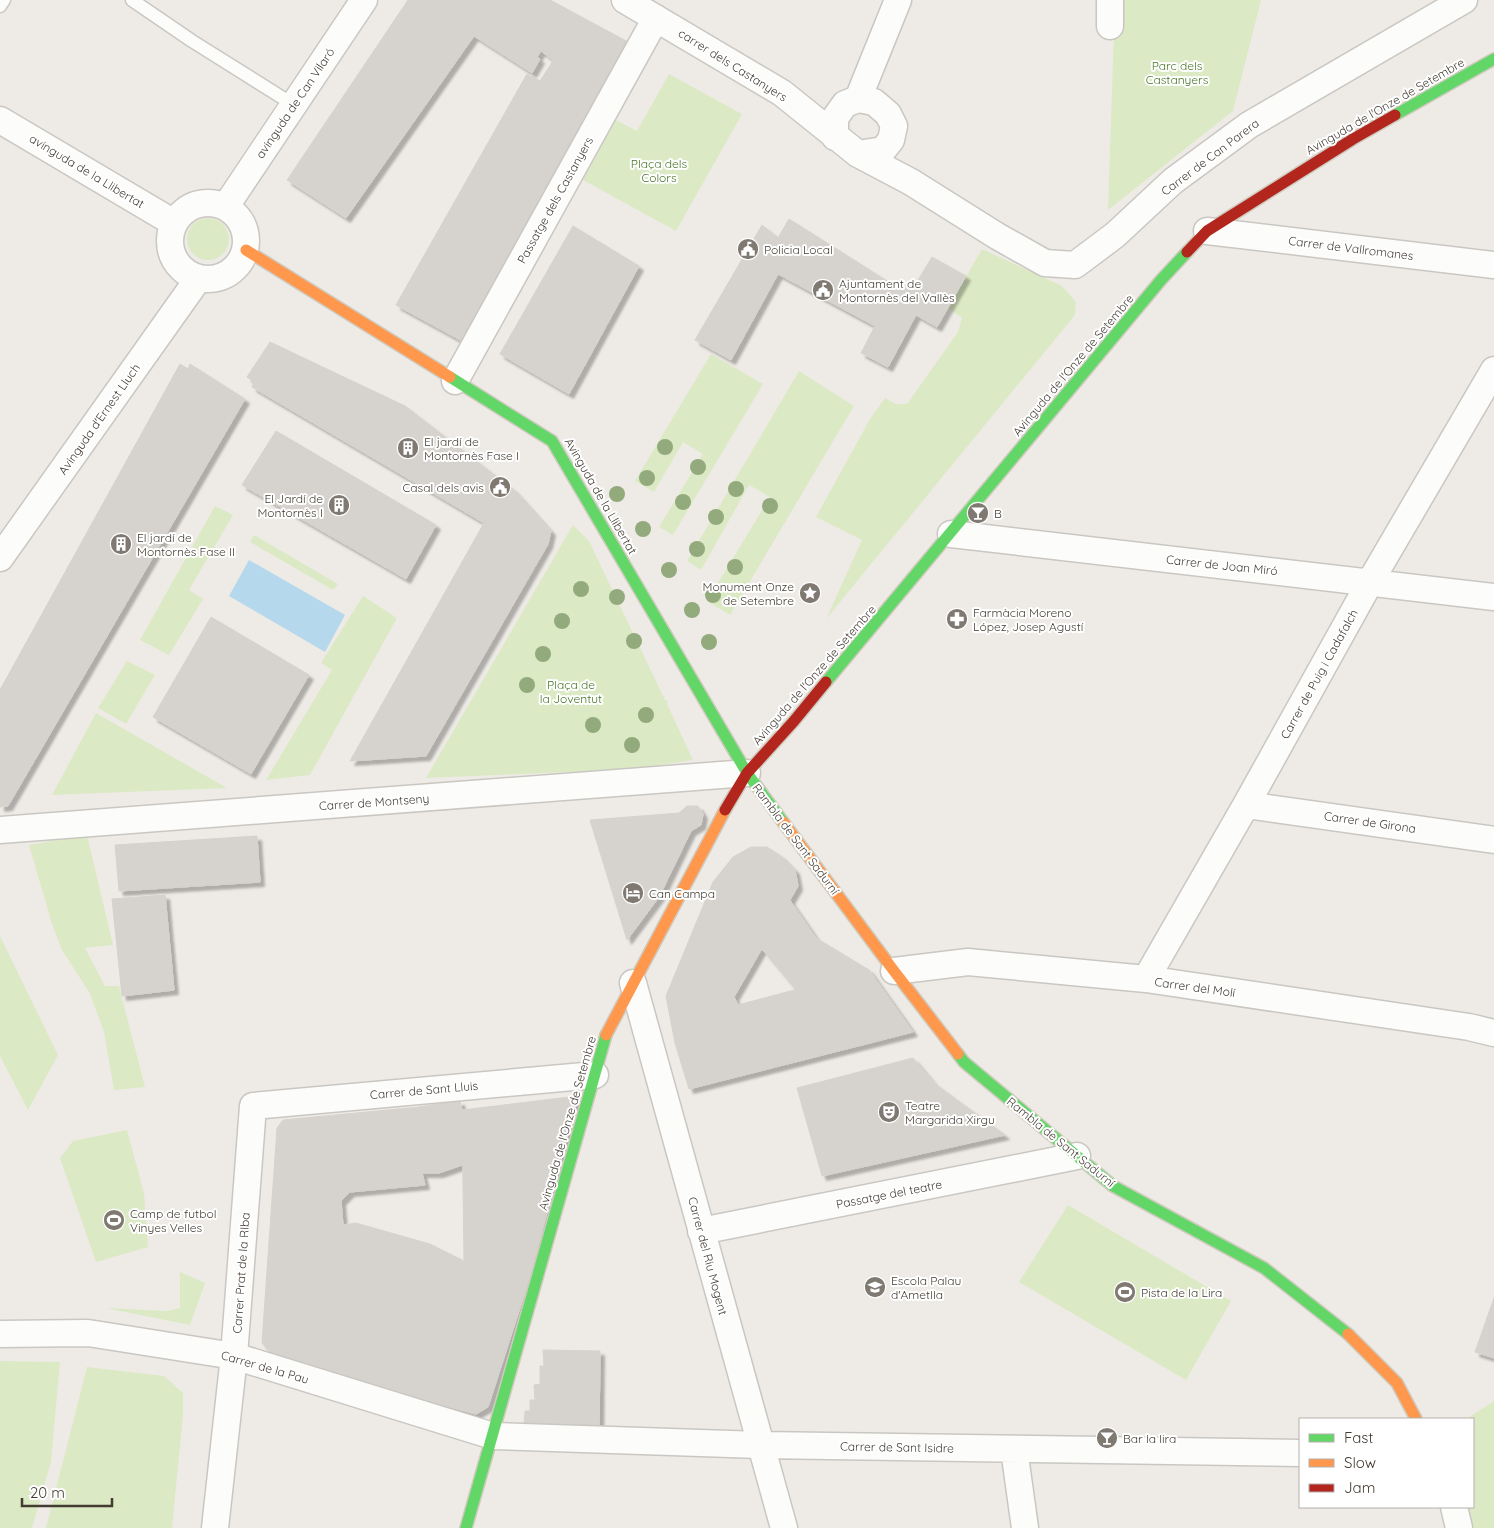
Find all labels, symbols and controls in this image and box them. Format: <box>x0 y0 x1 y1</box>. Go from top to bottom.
street label: carrer dels Castanyers <box>676 25 791 105</box>
street label: avinguda de Can Vilaró <box>252 45 338 161</box>
street label: Avinguda de l'Onze de Setembre <box>1303 54 1467 158</box>
park label: Parc dels Castanyers <box>1146 58 1209 87</box>
street label: Carrer de Can Parera <box>1158 115 1262 199</box>
street label: avinguda de la Llibertat <box>27 131 147 211</box>
street label: Passatge dels Castanyers <box>514 134 596 266</box>
park label: Plaça dels Colors <box>631 156 688 185</box>
street label: Carrer de Vallromanes <box>1288 233 1415 263</box>
public building icon: Policia Local <box>736 237 760 261</box>
place label: Policia Local <box>764 242 833 257</box>
place label: Ajuntament de Montornès del Vallès <box>839 276 955 305</box>
public building icon: Ajuntament de Montornès del Vallès <box>811 278 835 302</box>
street label: Avinguda de l'Onze de Setembre <box>1009 291 1137 439</box>
street label: Avinguda d'Ernest Lluch <box>55 361 143 477</box>
place label: El jardí de Montornès Fase I <box>424 434 519 463</box>
street label: Avinguda de la Llibertat <box>562 435 640 557</box>
building icon: El jardí de Montornès Fase I <box>396 436 420 460</box>
public building icon: Casal dels avis <box>488 475 512 499</box>
place label: Casal dels avis <box>402 480 484 495</box>
place label: El Jardí de Montornès I <box>257 491 323 520</box>
building icon: El Jardí de Montornès I <box>327 493 351 517</box>
bar icon: B <box>966 501 990 525</box>
place label: B <box>994 506 1002 521</box>
place label: El jardí de Montornès Fase II <box>137 530 235 559</box>
building icon: El jardí de Montornès Fase II <box>109 532 133 556</box>
street label: Carrer de Joan Miró <box>1165 552 1279 578</box>
place label: Monument Onze de Setembre <box>703 579 794 608</box>
place icon: Monument Onze de Setembre <box>798 581 822 605</box>
street label: Avinguda de l'Onze de Setembre <box>749 602 879 748</box>
place label: Farmàcia Moreno López, Josep Agustí <box>973 605 1084 634</box>
street label: Carrer de Puig i Cadafalch <box>1277 606 1361 742</box>
pharmacy icon: Farmàcia Moreno López, Josep Agustí <box>945 607 969 631</box>
park label: Plaça de la Joventut <box>540 677 602 706</box>
street label: Rambla de Sant Sadurní <box>749 781 843 898</box>
street label: Carrer de Montseny <box>318 791 430 813</box>
street label: Carrer de Girona <box>1323 808 1417 836</box>
hotel icon: Can Campa <box>621 881 645 905</box>
place label: Can Campa <box>649 886 715 901</box>
street label: Carrer del Molí <box>1154 974 1237 1000</box>
street label: Avinguda de l'Onze de Setembre <box>535 1034 599 1212</box>
street label: Carrer de Sant Lluis <box>369 1078 479 1102</box>
street label: Rambla de Sant Sadurní <box>1004 1094 1118 1191</box>
place label: Teatre Margarida Xirgu <box>905 1098 995 1127</box>
theatre icon: Teatre Margarida Xirgu <box>877 1100 901 1124</box>
street label: Passatge del teatre <box>835 1176 944 1212</box>
street label: Carrer del Riu Mogent <box>685 1195 731 1317</box>
place label: Camp de futbol Vinyes Velles <box>130 1206 216 1235</box>
sports icon: Camp de futbol Vinyes Velles <box>102 1208 126 1232</box>
street label: Carrer Prat de la RIba <box>229 1212 253 1334</box>
place label: Escola Palau d'Ametlla <box>891 1273 961 1302</box>
school or university icon: Escola Palau d'Ametlla <box>863 1275 887 1299</box>
sports icon: Pista de la Lira <box>1113 1280 1137 1304</box>
place label: Pista de la Lira <box>1141 1285 1222 1300</box>
street label: Carrer de la Pau <box>219 1347 311 1387</box>
legend <box>1299 1418 1474 1508</box>
bar icon: Bar la lira <box>1095 1426 1119 1450</box>
text: Fast <box>1344 1428 1373 1447</box>
place label: Bar la lira <box>1123 1431 1176 1446</box>
street label: Carrer de Sant Isidre <box>840 1439 954 1455</box>
text: Slow <box>1344 1453 1376 1472</box>
scale bar <box>22 1476 112 1508</box>
text: Jam <box>1344 1478 1375 1497</box>
text: 20 m <box>30 1483 65 1502</box>

